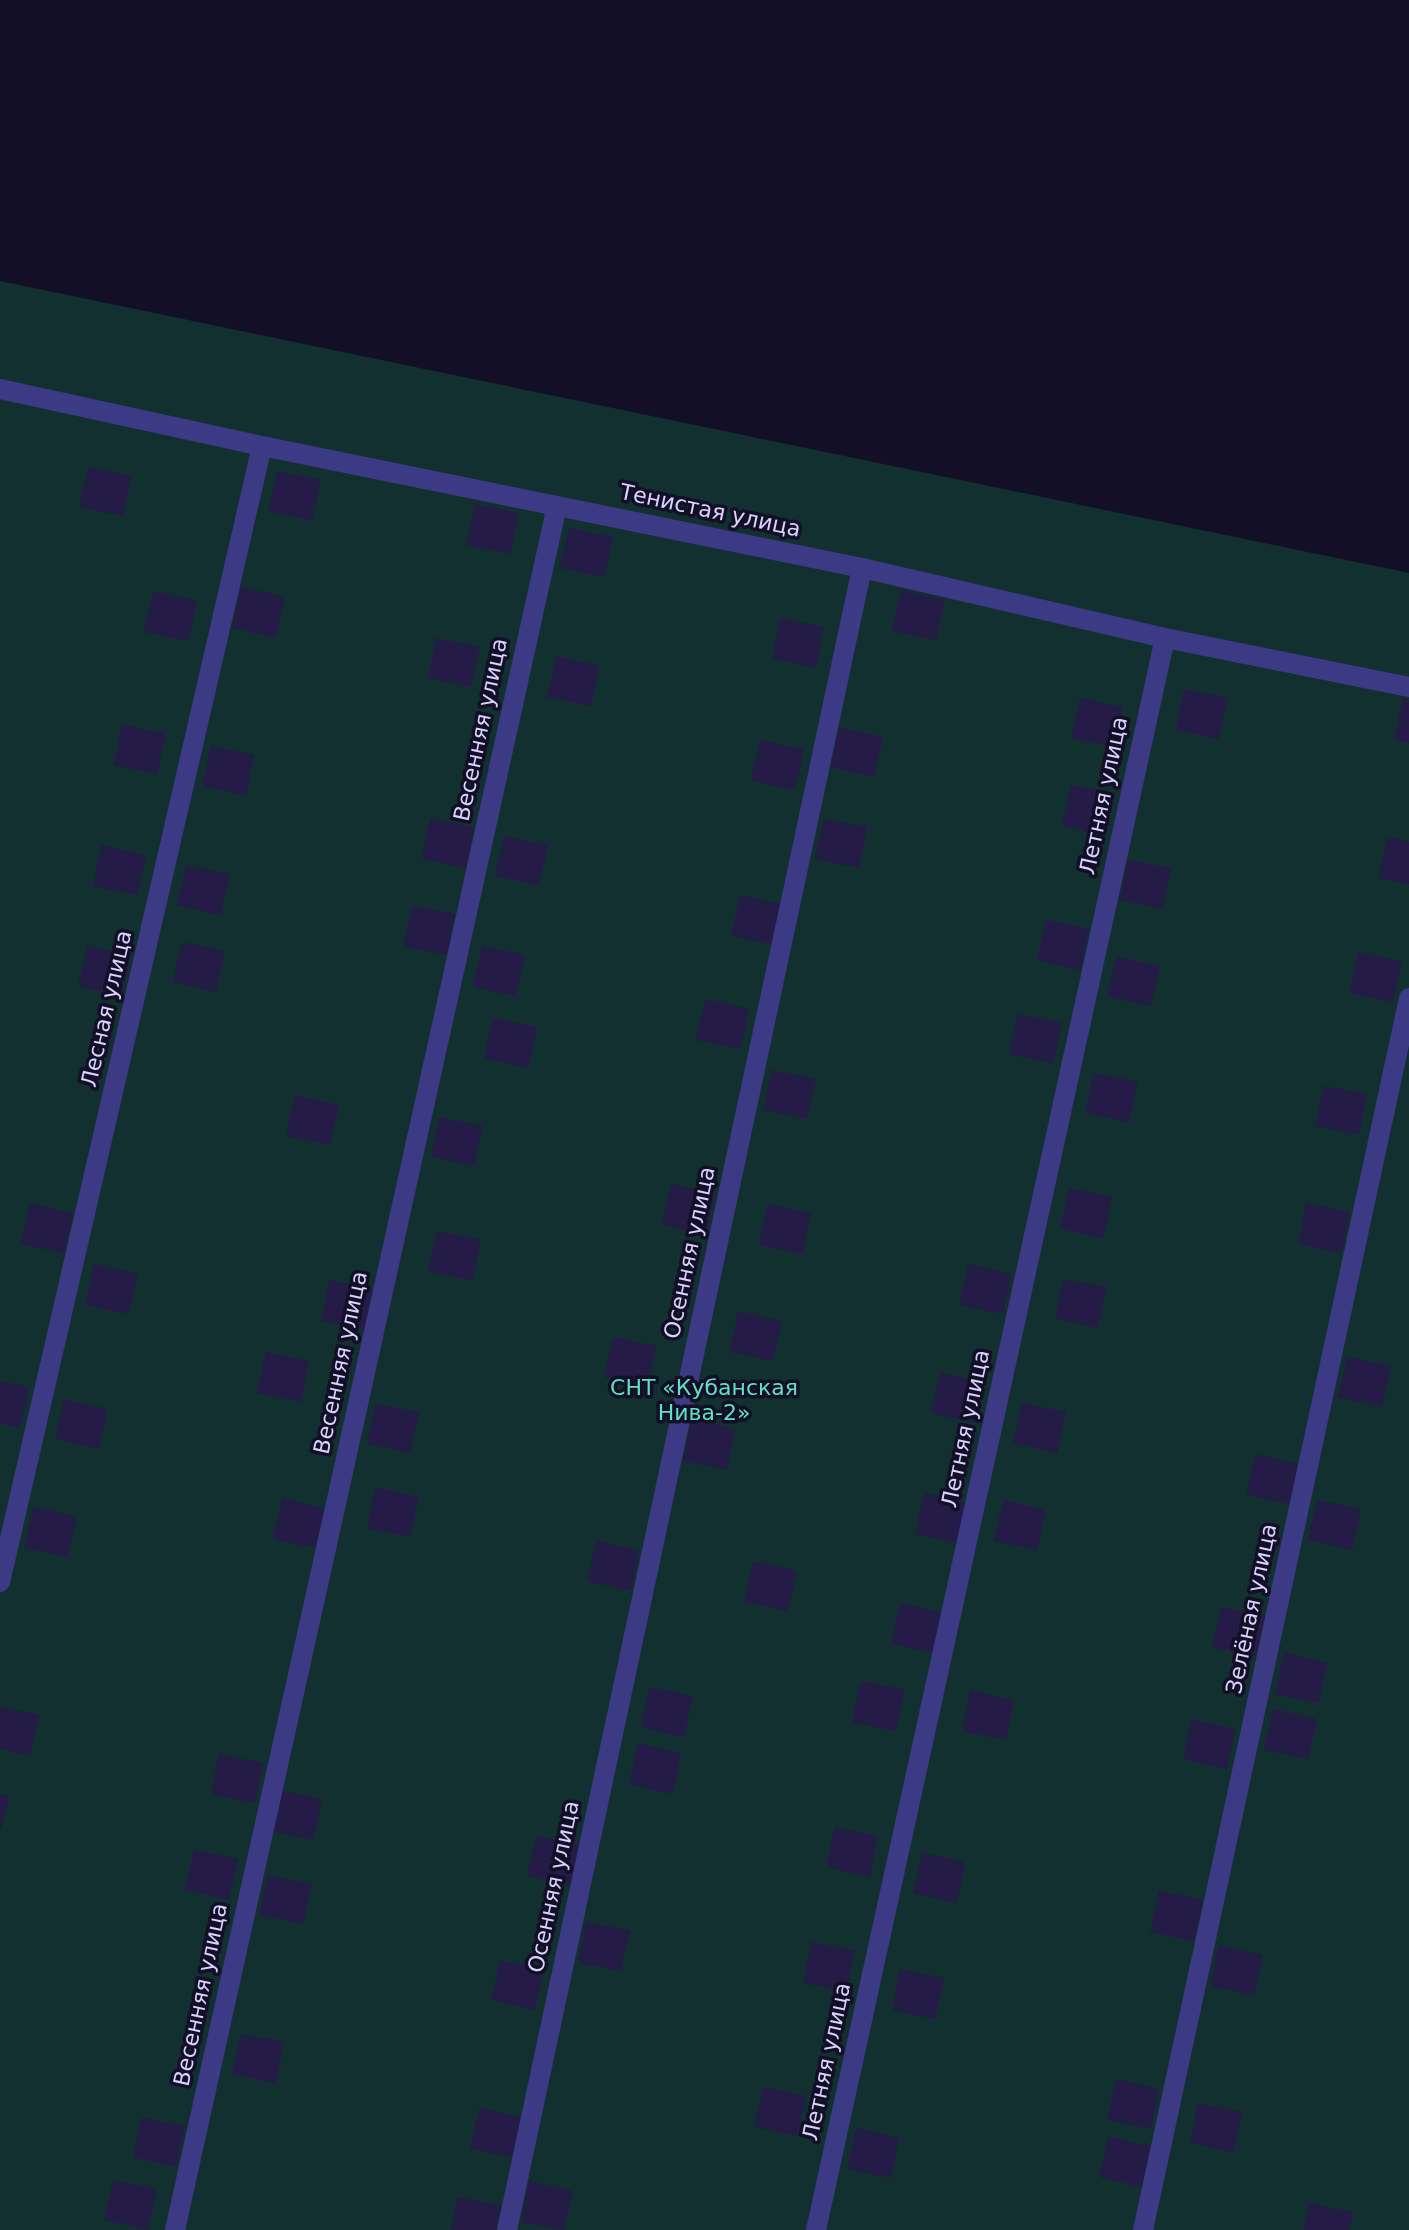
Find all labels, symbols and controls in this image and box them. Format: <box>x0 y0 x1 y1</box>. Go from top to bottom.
street label: Тенистая улица <box>617 480 803 544</box>
street label: Весенняя улица <box>450 636 514 824</box>
street label: Летняя улица <box>1075 715 1135 877</box>
street label: Лесная улица <box>77 928 139 1090</box>
street label: Осенняя улица <box>660 1165 722 1341</box>
street label: Весенняя улица <box>310 1269 374 1457</box>
street label: Летняя улица <box>937 1348 997 1510</box>
park label: СНТ «Кубанская Нива-2» <box>610 1376 798 1428</box>
street label: Зелёная улица <box>1222 1522 1284 1696</box>
street label: Осенняя улица <box>524 1799 586 1975</box>
street label: Весенняя улица <box>170 1901 234 2089</box>
street label: Летняя улица <box>798 1981 858 2143</box>

